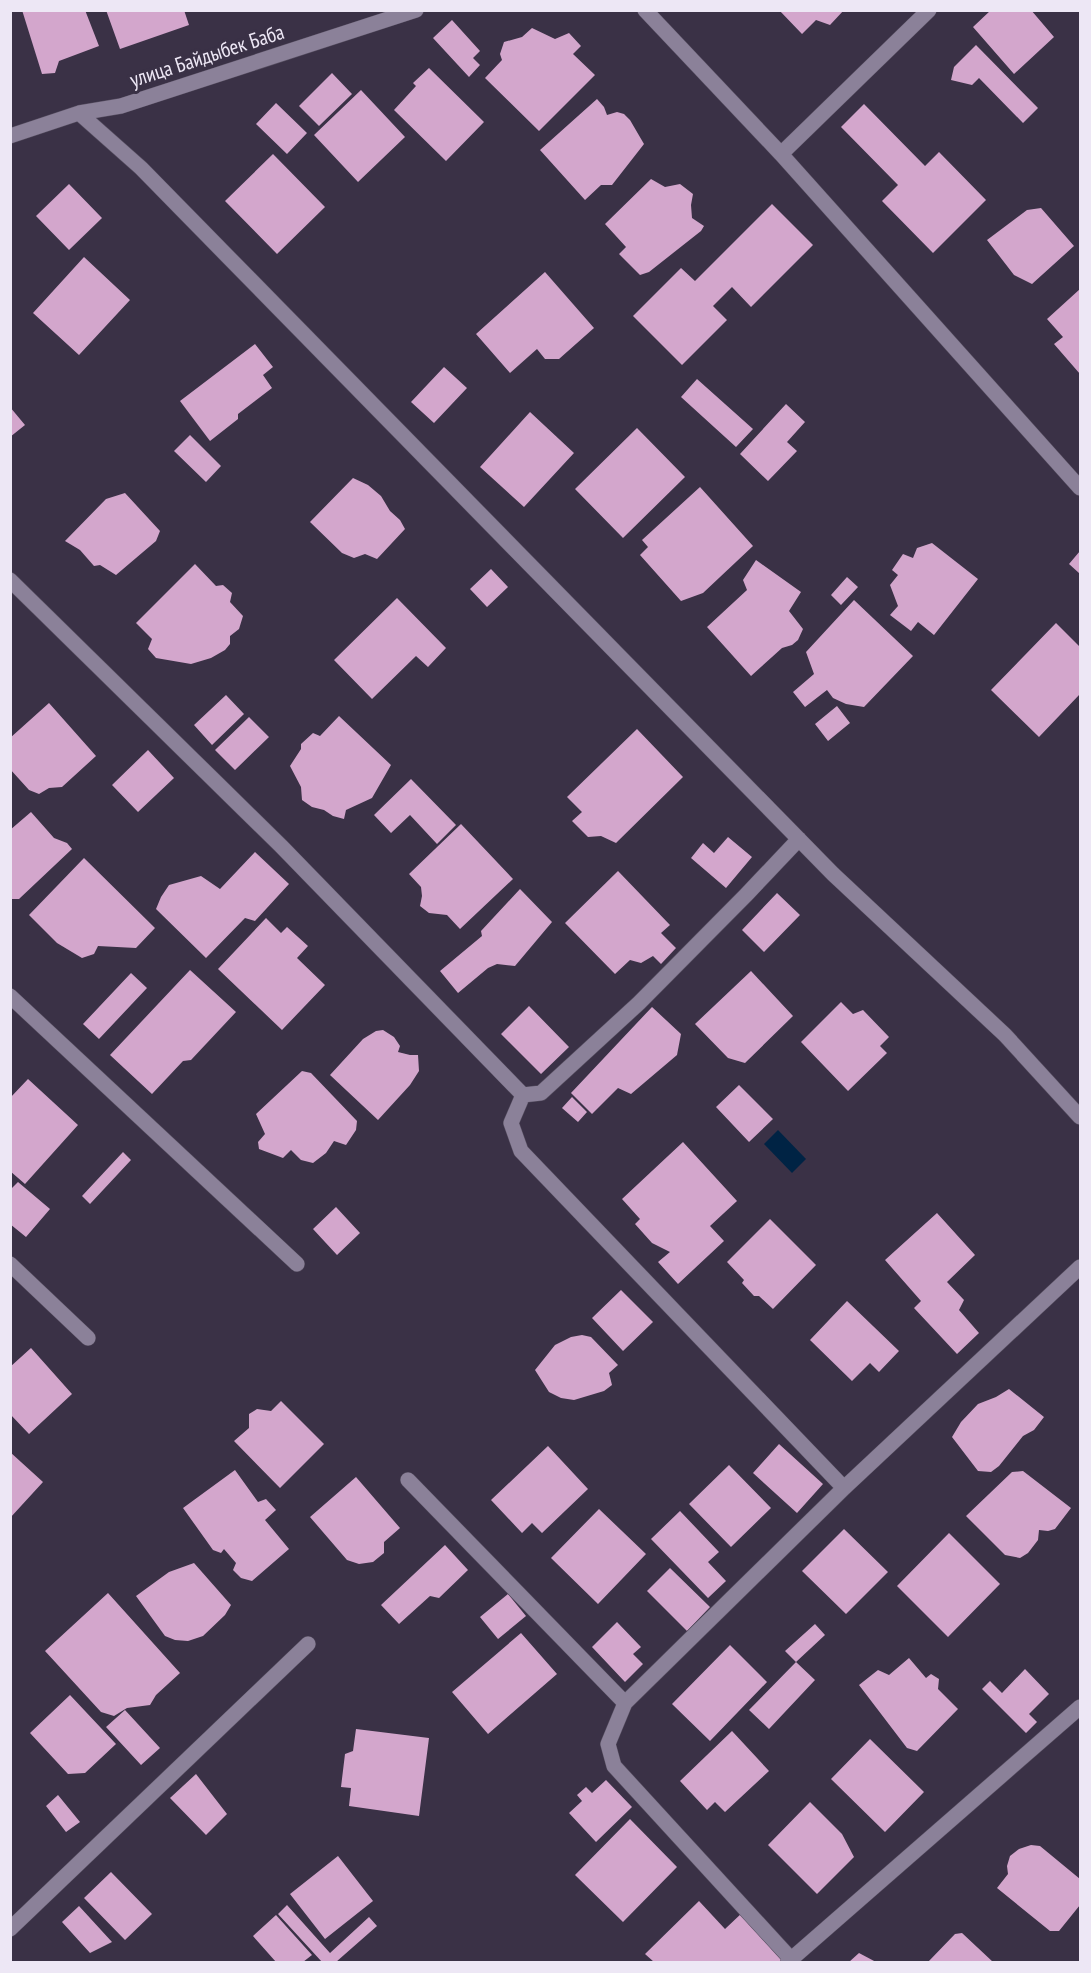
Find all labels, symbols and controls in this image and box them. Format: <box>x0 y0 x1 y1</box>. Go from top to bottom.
street label: улица Байдыбек Баба <box>126 18 287 93</box>

